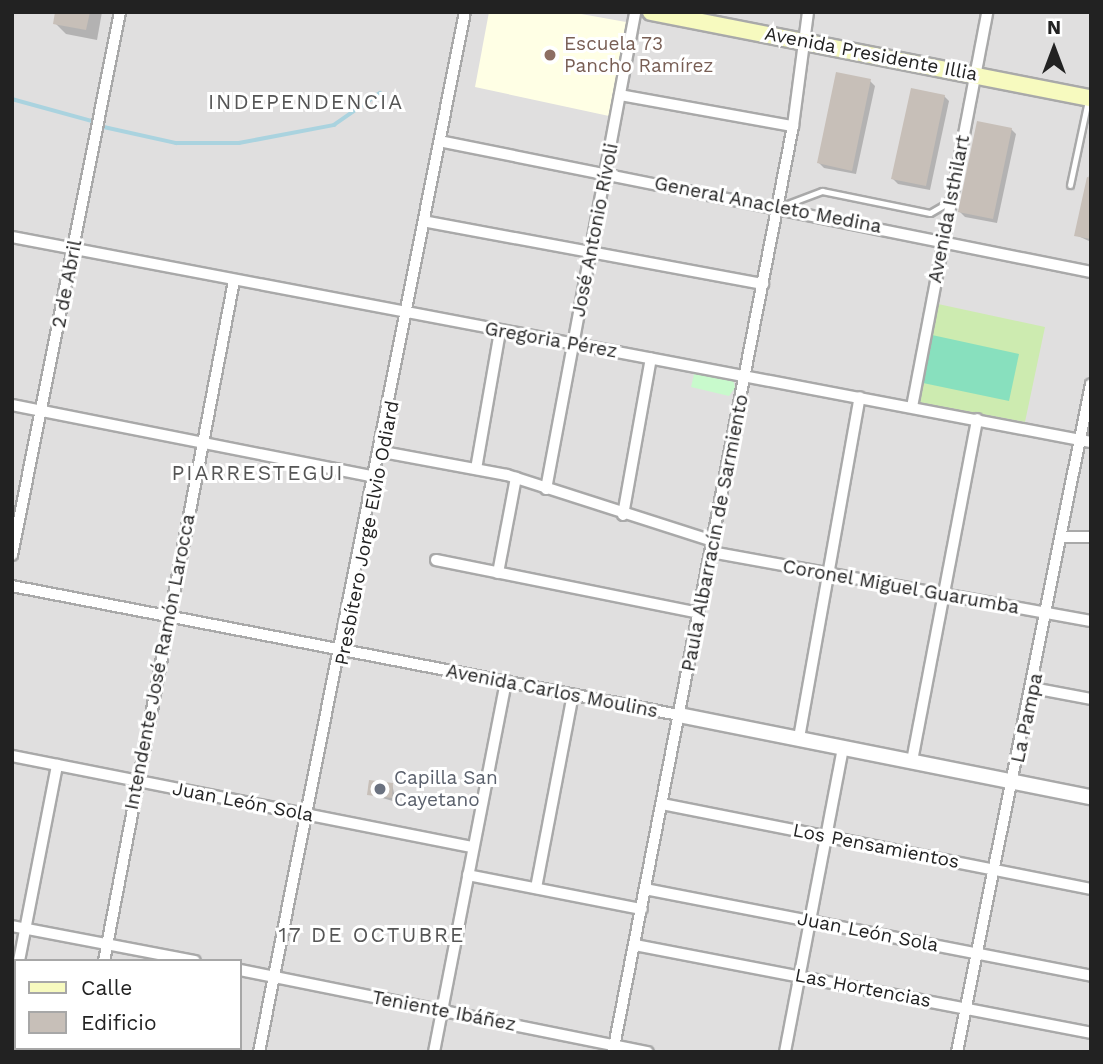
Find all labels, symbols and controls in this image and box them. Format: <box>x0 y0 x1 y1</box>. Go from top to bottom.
north arrow <box>1019 14 1089 84</box>
text: N <box>1047 16 1061 39</box>
street label: Avenida Presidente Illia <box>762 22 980 86</box>
place label: Escuela 73 Pancho Ramírez <box>564 33 713 77</box>
marker: Escuela 73 Pancho Ramírez <box>542 47 558 63</box>
district label: INDEPENDENCIA <box>210 89 402 115</box>
street label: Avenida Isthilart <box>923 133 975 285</box>
street label: José Antonio Rívoli <box>567 141 623 319</box>
street label: General Anacleto Medina <box>652 172 884 238</box>
street label: 2 de Abril <box>47 238 87 330</box>
street label: Gregoria Pérez <box>483 317 619 363</box>
street label: Paula Albarracín de Sarmiento <box>677 392 753 674</box>
street label: Presbítero Jorge Elvio Odiard <box>330 398 404 668</box>
district label: PIARRESTEGUI <box>173 460 343 486</box>
street label: Intendente José Ramón Larocca <box>120 512 200 812</box>
street label: Coronel Miguel Guarumba <box>780 555 1022 619</box>
street label: Avenida Carlos Moulins <box>444 659 660 723</box>
street label: La Pampa <box>1006 671 1048 765</box>
place label: Capilla San Cayetano <box>394 767 498 811</box>
street label: Juan León Sola <box>171 777 315 827</box>
marker: Capilla San Cayetano <box>372 781 388 797</box>
street label: Los Pensamientos <box>791 819 961 873</box>
street label: Juan León Sola <box>796 907 940 957</box>
district label: 17 DE OCTUBRE <box>280 922 464 948</box>
legend <box>14 959 242 1050</box>
street label: Las Hortencias <box>793 964 933 1012</box>
text: Calle <box>81 975 132 1000</box>
street label: Teniente Ibáñez <box>370 986 518 1036</box>
text: Edificio <box>81 1010 157 1035</box>

